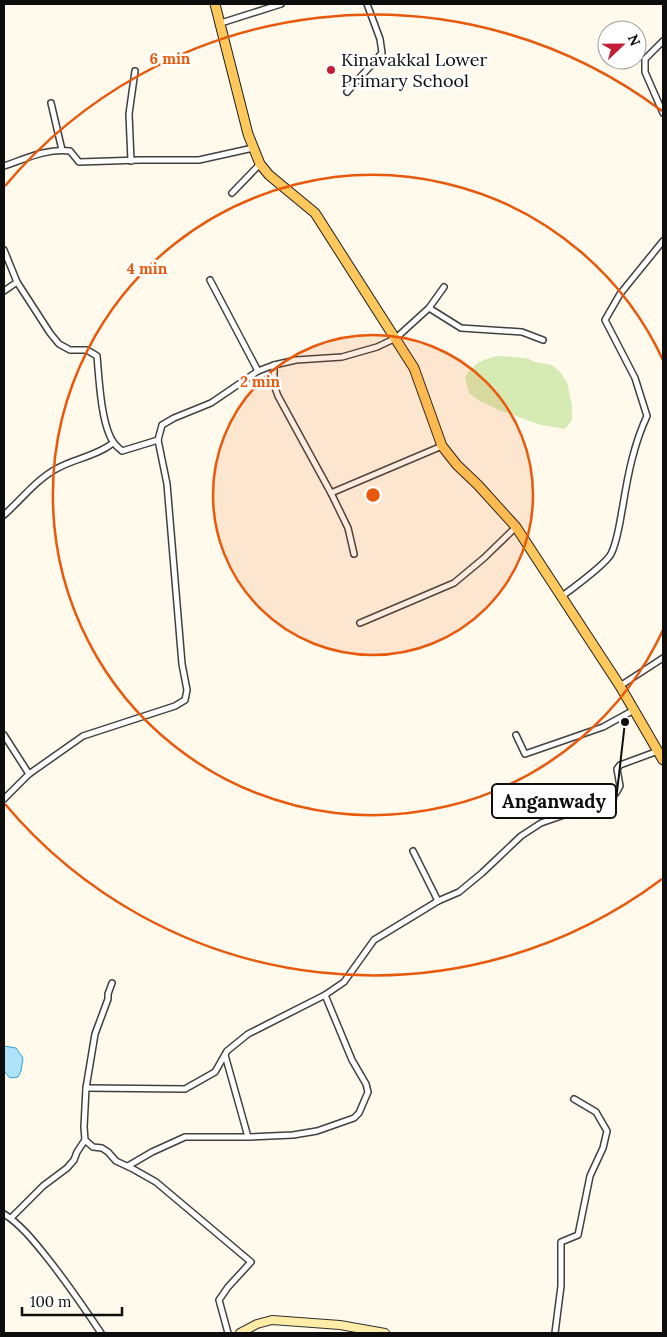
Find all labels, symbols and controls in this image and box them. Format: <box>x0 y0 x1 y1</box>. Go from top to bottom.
north arrow <box>597 20 647 70</box>
text: N <box>624 32 644 49</box>
place label: Kinavakkal Lower Primary School <box>341 48 488 92</box>
text: 6 min <box>150 49 191 68</box>
marker: Kinavakkal Lower Primary School <box>325 64 337 76</box>
text: 4 min <box>127 259 168 278</box>
text: 2 min <box>240 372 281 391</box>
centre of rings <box>364 486 382 504</box>
callout: Anganwady <box>492 784 616 818</box>
text: Anganwady <box>502 789 606 813</box>
scale bar <box>22 1284 122 1316</box>
text: 100 m <box>30 1292 71 1311</box>

